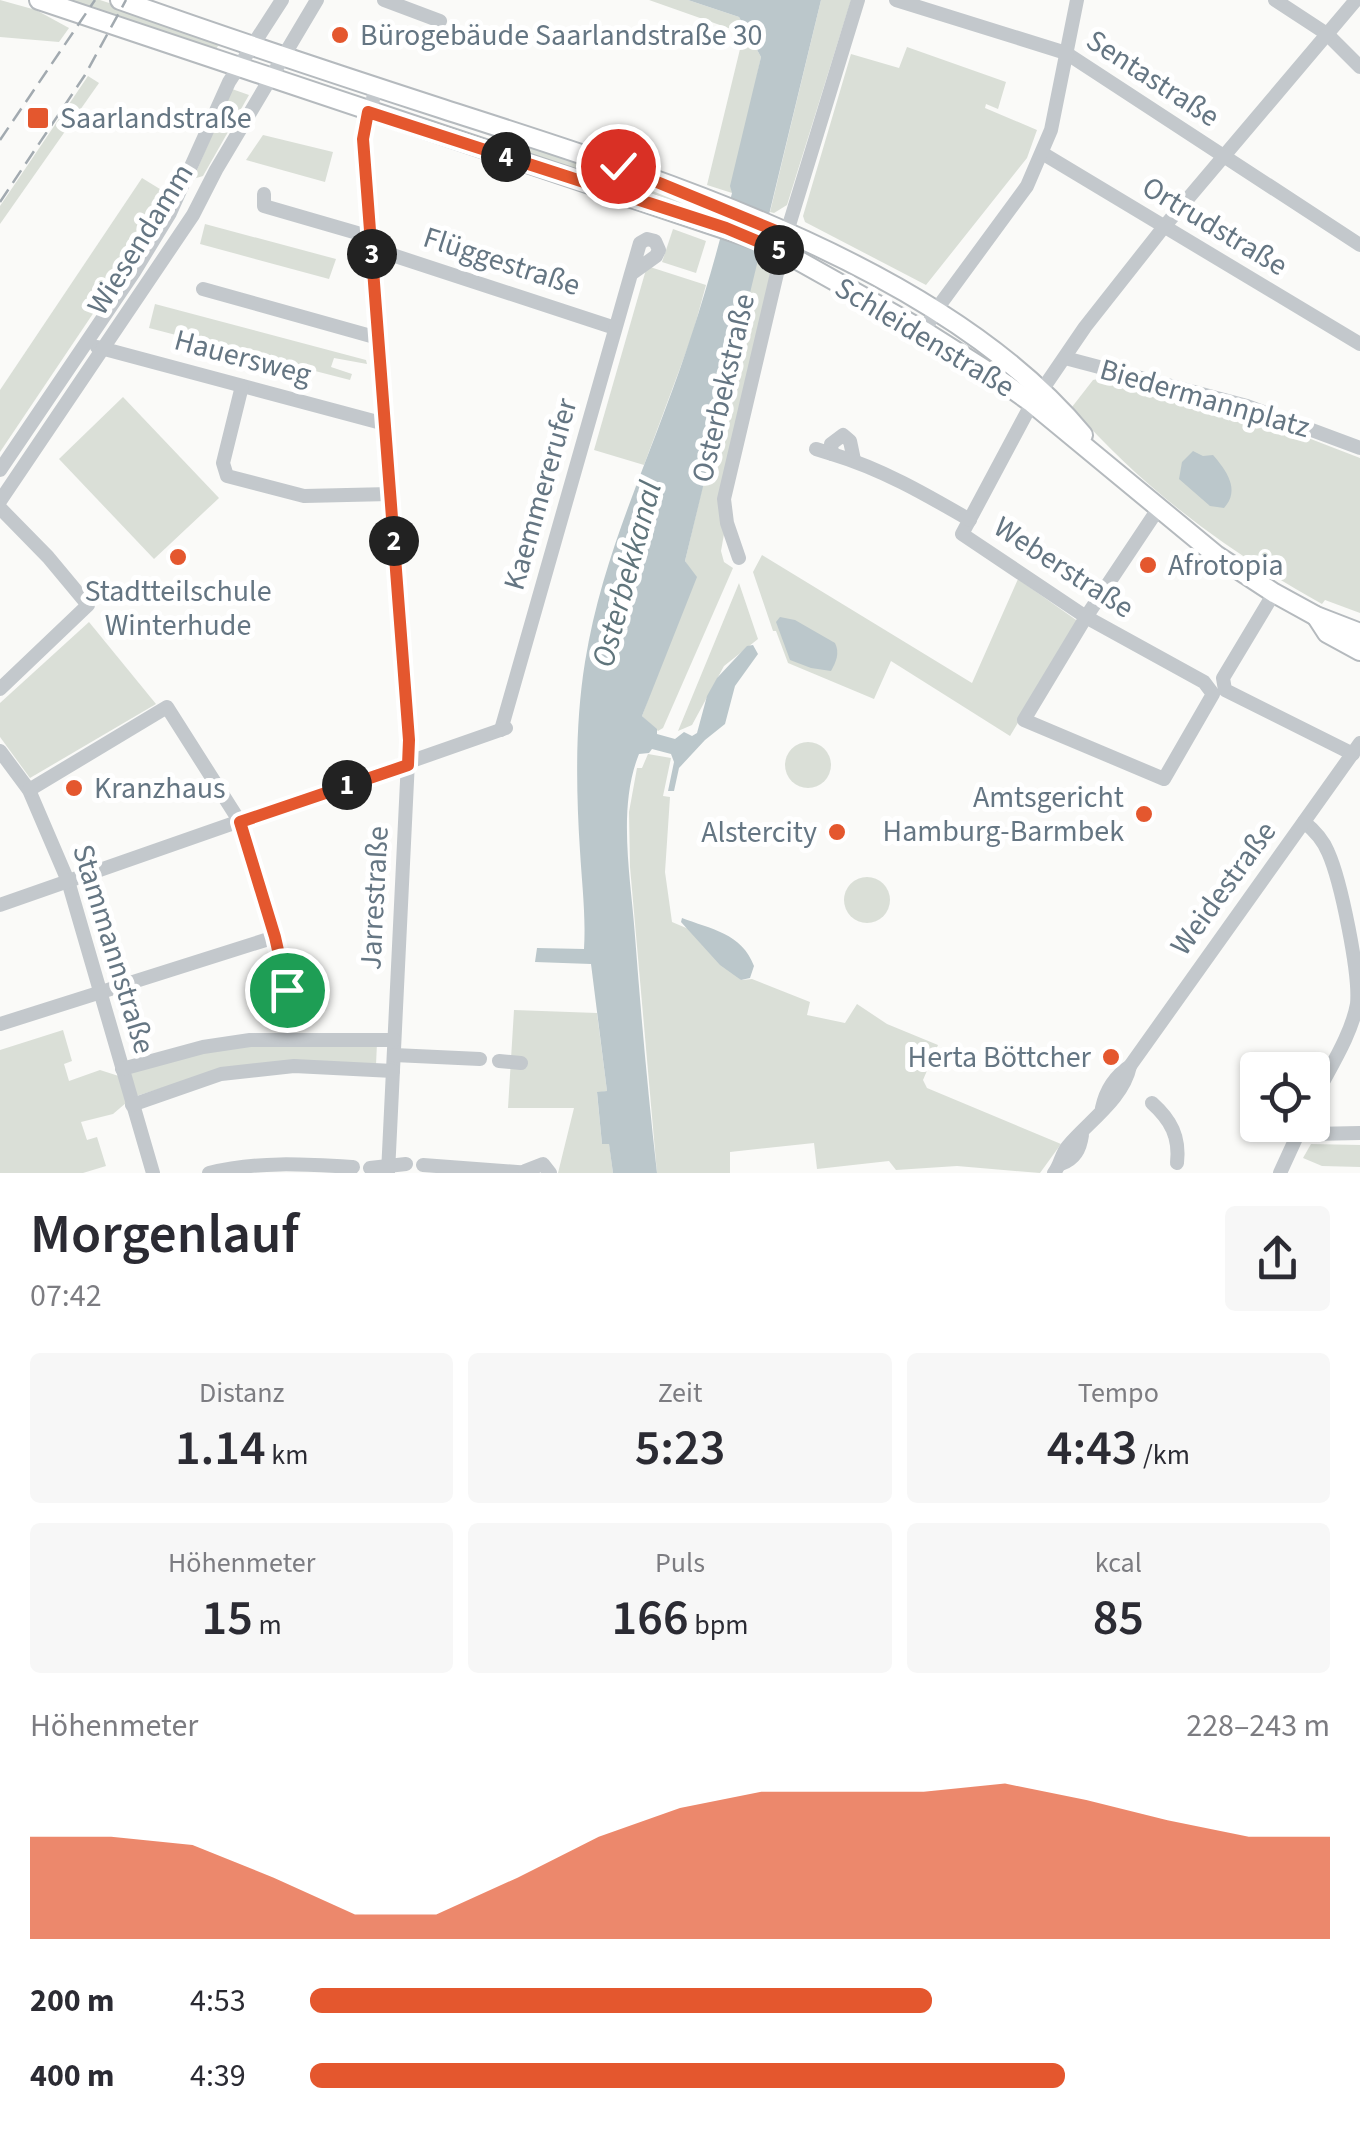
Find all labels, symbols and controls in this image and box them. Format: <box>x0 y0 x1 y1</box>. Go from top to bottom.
place label: Bürogebäude Saarlandstraße 30 <box>360 14 762 57</box>
street label: Sentastraße <box>1078 19 1228 138</box>
marker: Bürogebäude Saarlandstraße 30 <box>329 24 351 46</box>
place label: Saarlandstraße <box>60 97 252 140</box>
marker: Saarlandstraße <box>25 105 51 131</box>
pin <box>576 124 661 209</box>
pin: 4 <box>481 132 531 182</box>
text: 4 <box>499 137 513 177</box>
icon: check <box>591 139 646 194</box>
street label: Wiesendamm <box>77 155 204 323</box>
street label: Ortrudstraße <box>1134 166 1296 287</box>
street label: Flüggestraße <box>418 216 586 307</box>
pin: 5 <box>754 225 804 275</box>
pin: 3 <box>347 229 397 279</box>
text: 5 <box>772 230 786 270</box>
text: 3 <box>365 234 379 274</box>
street label: Schleidenstraße <box>827 267 1023 408</box>
street label: Osterbekstraße <box>681 290 766 487</box>
street label: Hauersweg <box>170 319 316 396</box>
street label: Biedermannplatz <box>1095 348 1315 449</box>
street label: Kaemmererufer <box>493 393 589 595</box>
water label: Osterbekkanal <box>580 476 674 672</box>
street label: Weberstraße <box>985 506 1142 629</box>
pin: 2 <box>369 516 419 566</box>
text: 2 <box>387 521 401 561</box>
place label: Afrotopia <box>1168 544 1284 587</box>
marker: Stadtteilschule Winterhude <box>167 546 189 568</box>
marker: Afrotopia <box>1137 554 1159 576</box>
place label: Stadtteilschule Winterhude <box>84 570 272 647</box>
pin: 1 <box>322 760 372 810</box>
text: 1 <box>340 765 354 805</box>
place label: Kranzhaus <box>94 767 226 810</box>
place label: Amtsgericht Hamburg-Barmbek <box>883 776 1124 853</box>
marker: Kranzhaus <box>63 777 85 799</box>
marker: Amtsgericht Hamburg-Barmbek <box>1133 803 1155 825</box>
place label: Alstercity <box>701 811 817 854</box>
street label: Weidestraße <box>1160 812 1287 964</box>
marker: Alstercity <box>826 821 848 843</box>
street label: Jarrestraße <box>349 825 400 971</box>
street label: Stammannstraße <box>61 839 166 1059</box>
pin <box>245 948 330 1033</box>
icon: arrive <box>260 963 315 1018</box>
place label: Herta Böttcher <box>908 1036 1092 1079</box>
marker: Herta Böttcher <box>1100 1046 1122 1068</box>
map controls <box>1240 1052 1330 1142</box>
button: locate <box>1240 1052 1330 1142</box>
text: Morgenlauf <box>30 1196 299 1274</box>
button: share <box>1225 1206 1330 1311</box>
text: 07:42 <box>30 1273 102 1319</box>
text: Distanz <box>199 1373 284 1413</box>
text: Zeit <box>658 1373 702 1413</box>
text: Tempo <box>1078 1373 1159 1413</box>
text: 1.14 <box>175 1413 266 1484</box>
text: 5:23 <box>635 1413 725 1484</box>
text: 4:43 <box>1047 1413 1137 1484</box>
text: km <box>266 1435 308 1475</box>
text: /km <box>1137 1435 1190 1475</box>
text: Höhenmeter <box>168 1543 315 1583</box>
text: Puls <box>655 1543 705 1583</box>
text: kcal <box>1095 1543 1142 1583</box>
text: 15 <box>202 1583 253 1654</box>
text: 166 <box>612 1583 689 1654</box>
text: 85 <box>1093 1583 1144 1654</box>
text: m <box>253 1605 282 1645</box>
text: bpm <box>689 1605 748 1645</box>
text: Höhenmeter <box>30 1703 198 1749</box>
text: 228–243 m <box>1186 1703 1330 1749</box>
text: 200 m <box>30 1978 115 2024</box>
text: 4:53 <box>190 1978 246 2024</box>
text: 400 m <box>30 2053 115 2099</box>
text: 4:39 <box>190 2053 246 2099</box>

